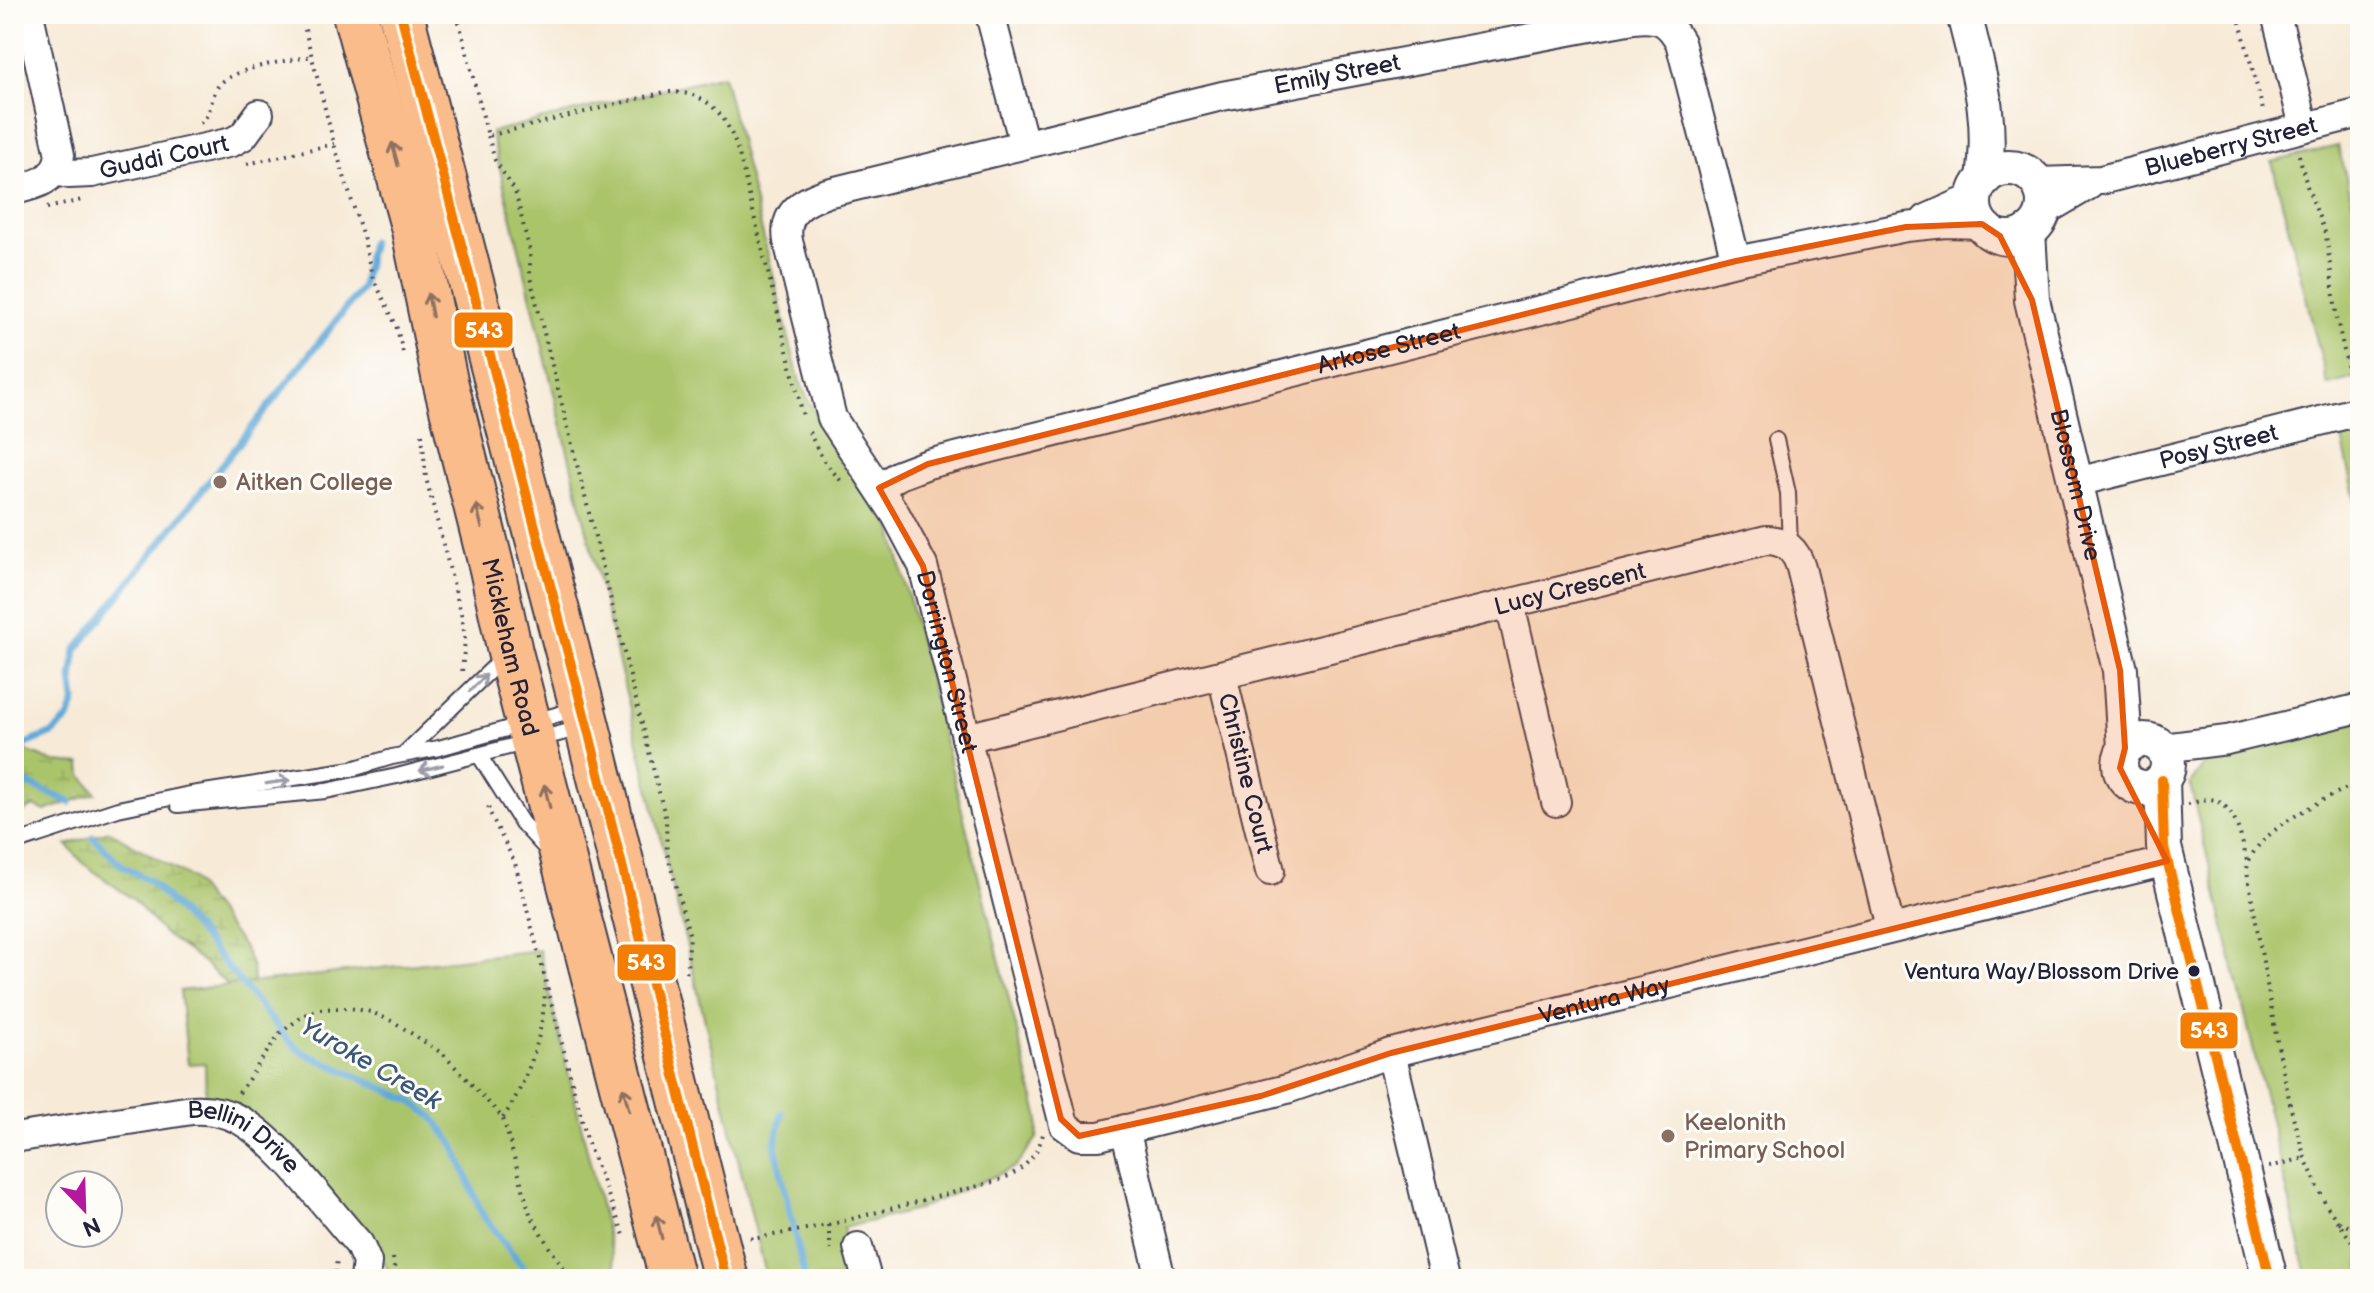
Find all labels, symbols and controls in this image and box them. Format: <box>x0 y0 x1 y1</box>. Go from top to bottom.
street label: Emily Street <box>1272 48 1403 101</box>
street label: Blueberry Street <box>2142 111 2321 183</box>
street label: Guddi Court <box>97 129 232 186</box>
one-way arrow <box>386 142 401 168</box>
one-way arrow <box>422 293 437 319</box>
line badge: 543 <box>453 311 514 349</box>
street label: Arkose Street <box>1314 317 1464 381</box>
text: 543 <box>465 318 503 345</box>
street label: Blossom Drive <box>2043 406 2108 564</box>
street label: Posy Street <box>2156 418 2282 476</box>
place label: Aitken College <box>236 468 393 497</box>
marker: Aitken College <box>211 473 229 491</box>
one-way arrow <box>471 504 486 529</box>
street label: Mickleham Road <box>475 555 545 739</box>
street label: Lucy Crescent <box>1491 556 1649 622</box>
street label: Dorrington Street <box>910 567 984 756</box>
one-way arrow <box>468 674 487 693</box>
street label: Christine Court <box>1212 690 1279 857</box>
one-way arrow <box>418 761 444 776</box>
one-way arrow <box>265 774 290 789</box>
one-way arrow <box>539 783 554 809</box>
line badge: 543 <box>616 943 677 982</box>
text: 543 <box>627 950 665 977</box>
place label: Ventura Way/Blossom Drive <box>1904 959 2179 986</box>
marker: Ventura Way/Blossom Drive <box>2186 963 2202 979</box>
street label: Ventura Way <box>1536 971 1673 1031</box>
water label: Yuroke Creek <box>294 1011 447 1118</box>
line badge: 543 <box>2179 1011 2239 1050</box>
text: 543 <box>2190 1018 2228 1045</box>
one-way arrow <box>617 1086 632 1112</box>
street label: Bellini Drive <box>187 1096 306 1179</box>
place label: Keelonith Primary School <box>1684 1108 1845 1165</box>
marker: Keelonith Primary School <box>1659 1127 1677 1145</box>
north arrow <box>44 1169 124 1249</box>
text: N <box>78 1210 104 1242</box>
one-way arrow <box>650 1214 665 1240</box>

